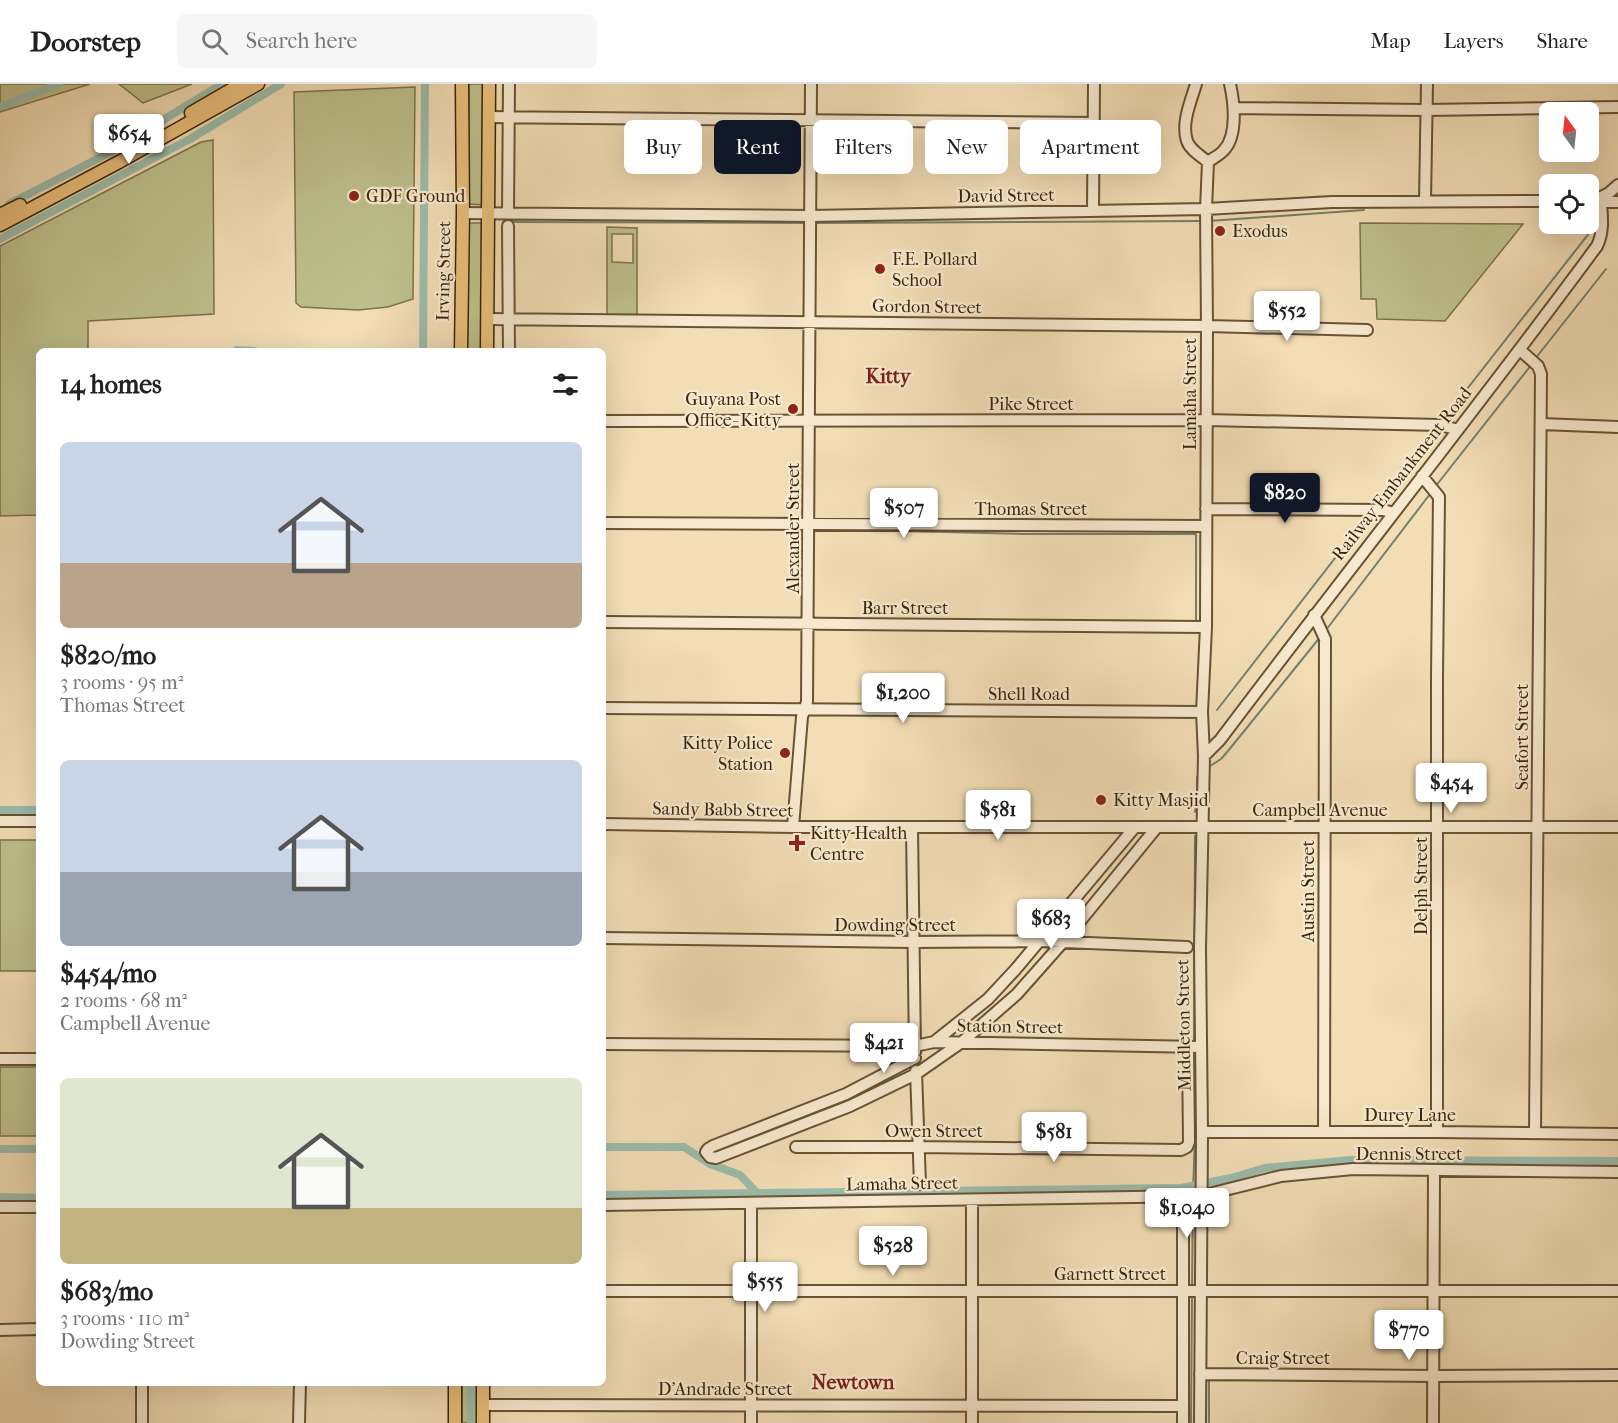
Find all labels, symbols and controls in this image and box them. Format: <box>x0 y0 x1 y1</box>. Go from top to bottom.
search box <box>177 14 597 68</box>
text: Doorstep <box>30 25 141 58</box>
icon: search <box>198 25 231 58</box>
text: Search here <box>246 28 357 54</box>
text: Map <box>1370 29 1411 53</box>
text: Layers <box>1444 29 1503 53</box>
text: Share <box>1536 29 1588 53</box>
north arrow <box>1539 102 1599 162</box>
map controls <box>1539 102 1599 234</box>
pin: $654 <box>93 114 165 165</box>
chip: Buy <box>624 120 702 174</box>
chip: Rent <box>714 120 801 174</box>
chip: Filters <box>813 120 913 174</box>
chip: New <box>925 120 1008 174</box>
chip: Apartment <box>1020 120 1161 174</box>
text: $654 <box>108 122 150 145</box>
button: locate <box>1539 174 1599 234</box>
street label: David Street <box>957 185 1055 207</box>
place label: GDF Ground <box>366 186 466 207</box>
marker: GDF Ground <box>347 189 361 203</box>
street label: Irving Street <box>433 220 455 321</box>
place label: Exodus <box>1232 221 1288 242</box>
marker: Exodus <box>1213 224 1227 238</box>
place label: F.E. Pollard School <box>892 249 978 291</box>
marker: F.E. Pollard School <box>873 262 887 276</box>
pin: $552 <box>1251 291 1323 342</box>
street label: Gordon Street <box>872 296 983 318</box>
text: $552 <box>1268 299 1306 322</box>
street label: Lamaha Street <box>1180 337 1201 450</box>
district label: Kitty <box>865 365 912 388</box>
icon: filters <box>549 368 582 401</box>
text: 14 homes <box>60 369 162 400</box>
street label: Railway Embankment Road <box>1328 383 1476 565</box>
place label: Guyana Post Office- Kitty <box>685 389 782 431</box>
street label: Pike Street <box>988 394 1074 415</box>
marker: Guyana Post Office- Kitty <box>786 402 800 416</box>
street label: Alexander Street <box>783 462 804 595</box>
pin: $820 <box>1249 473 1321 524</box>
icon: home <box>267 481 375 589</box>
text: $820 <box>1264 481 1306 504</box>
pin: $507 <box>868 488 940 539</box>
text: $507 <box>884 496 924 519</box>
street label: Thomas Street <box>975 499 1088 520</box>
street label: Barr Street <box>862 598 949 619</box>
text: $820/mo <box>60 640 156 671</box>
text: 3 rooms · 95 m² <box>60 671 183 694</box>
pin: $1,200 <box>854 673 952 724</box>
text: $1,200 <box>876 681 930 704</box>
street label: Seafort Street <box>1512 683 1533 790</box>
street label: Shell Road <box>988 684 1070 705</box>
text: Thomas Street <box>60 694 185 717</box>
place label: Kitty Police Station <box>682 733 774 775</box>
marker: Kitty Police Station <box>778 746 792 760</box>
pin: $454 <box>1415 763 1487 814</box>
text: $454 <box>1430 771 1472 794</box>
pin: $581 <box>962 790 1034 841</box>
place label: Kitty Masjid <box>1113 790 1209 811</box>
marker: Kitty Masjid <box>1094 793 1108 807</box>
street label: Sandy Babb Street <box>652 798 794 822</box>
text: $581 <box>980 798 1016 821</box>
icon: home <box>267 799 375 907</box>
street label: Campbell Avenue <box>1252 800 1388 821</box>
place label: Kitty Health Centre <box>810 823 907 865</box>
marker: Kitty Health Centre <box>788 834 806 852</box>
street label: Delph Street <box>1411 836 1432 935</box>
street label: Austin Street <box>1298 839 1319 943</box>
pin: $683 <box>1015 899 1087 950</box>
text: $683 <box>1031 907 1071 930</box>
street label: Dowding Street <box>834 915 957 936</box>
text: $454/mo <box>60 958 157 989</box>
street label: Middleton Street <box>1172 958 1196 1091</box>
text: 2 rooms · 68 m² <box>60 989 187 1012</box>
text: Campbell Avenue <box>60 1012 210 1035</box>
street label: Station Street <box>957 1016 1064 1038</box>
pin: $421 <box>848 1023 920 1074</box>
text: $421 <box>864 1031 904 1054</box>
street label: Durey Lane <box>1364 1105 1456 1126</box>
pin: $581 <box>1018 1112 1090 1163</box>
icon: home <box>267 1117 375 1225</box>
text: $581 <box>1036 1120 1072 1143</box>
street label: Owen Street <box>885 1121 984 1142</box>
street label: Dennis Street <box>1356 1144 1463 1165</box>
street label: Lamaha Street <box>846 1173 959 1195</box>
pin: $1,040 <box>1138 1188 1236 1239</box>
text: $1,040 <box>1159 1196 1215 1219</box>
pin: $528 <box>857 1226 929 1277</box>
text: $528 <box>873 1234 913 1257</box>
pin: $555 <box>729 1262 801 1313</box>
street label: Garnett Street <box>1054 1264 1167 1285</box>
text: $555 <box>747 1270 783 1293</box>
text: $683/mo <box>60 1276 153 1307</box>
text: 3 rooms · 110 m² <box>60 1307 189 1330</box>
pin: $770 <box>1373 1310 1445 1361</box>
text: $770 <box>1388 1318 1430 1341</box>
text: Dowding Street <box>60 1330 196 1353</box>
street label: Craig Street <box>1236 1348 1331 1369</box>
district label: Newtown <box>812 1371 895 1394</box>
street label: D'Andrade Street <box>658 1379 793 1400</box>

